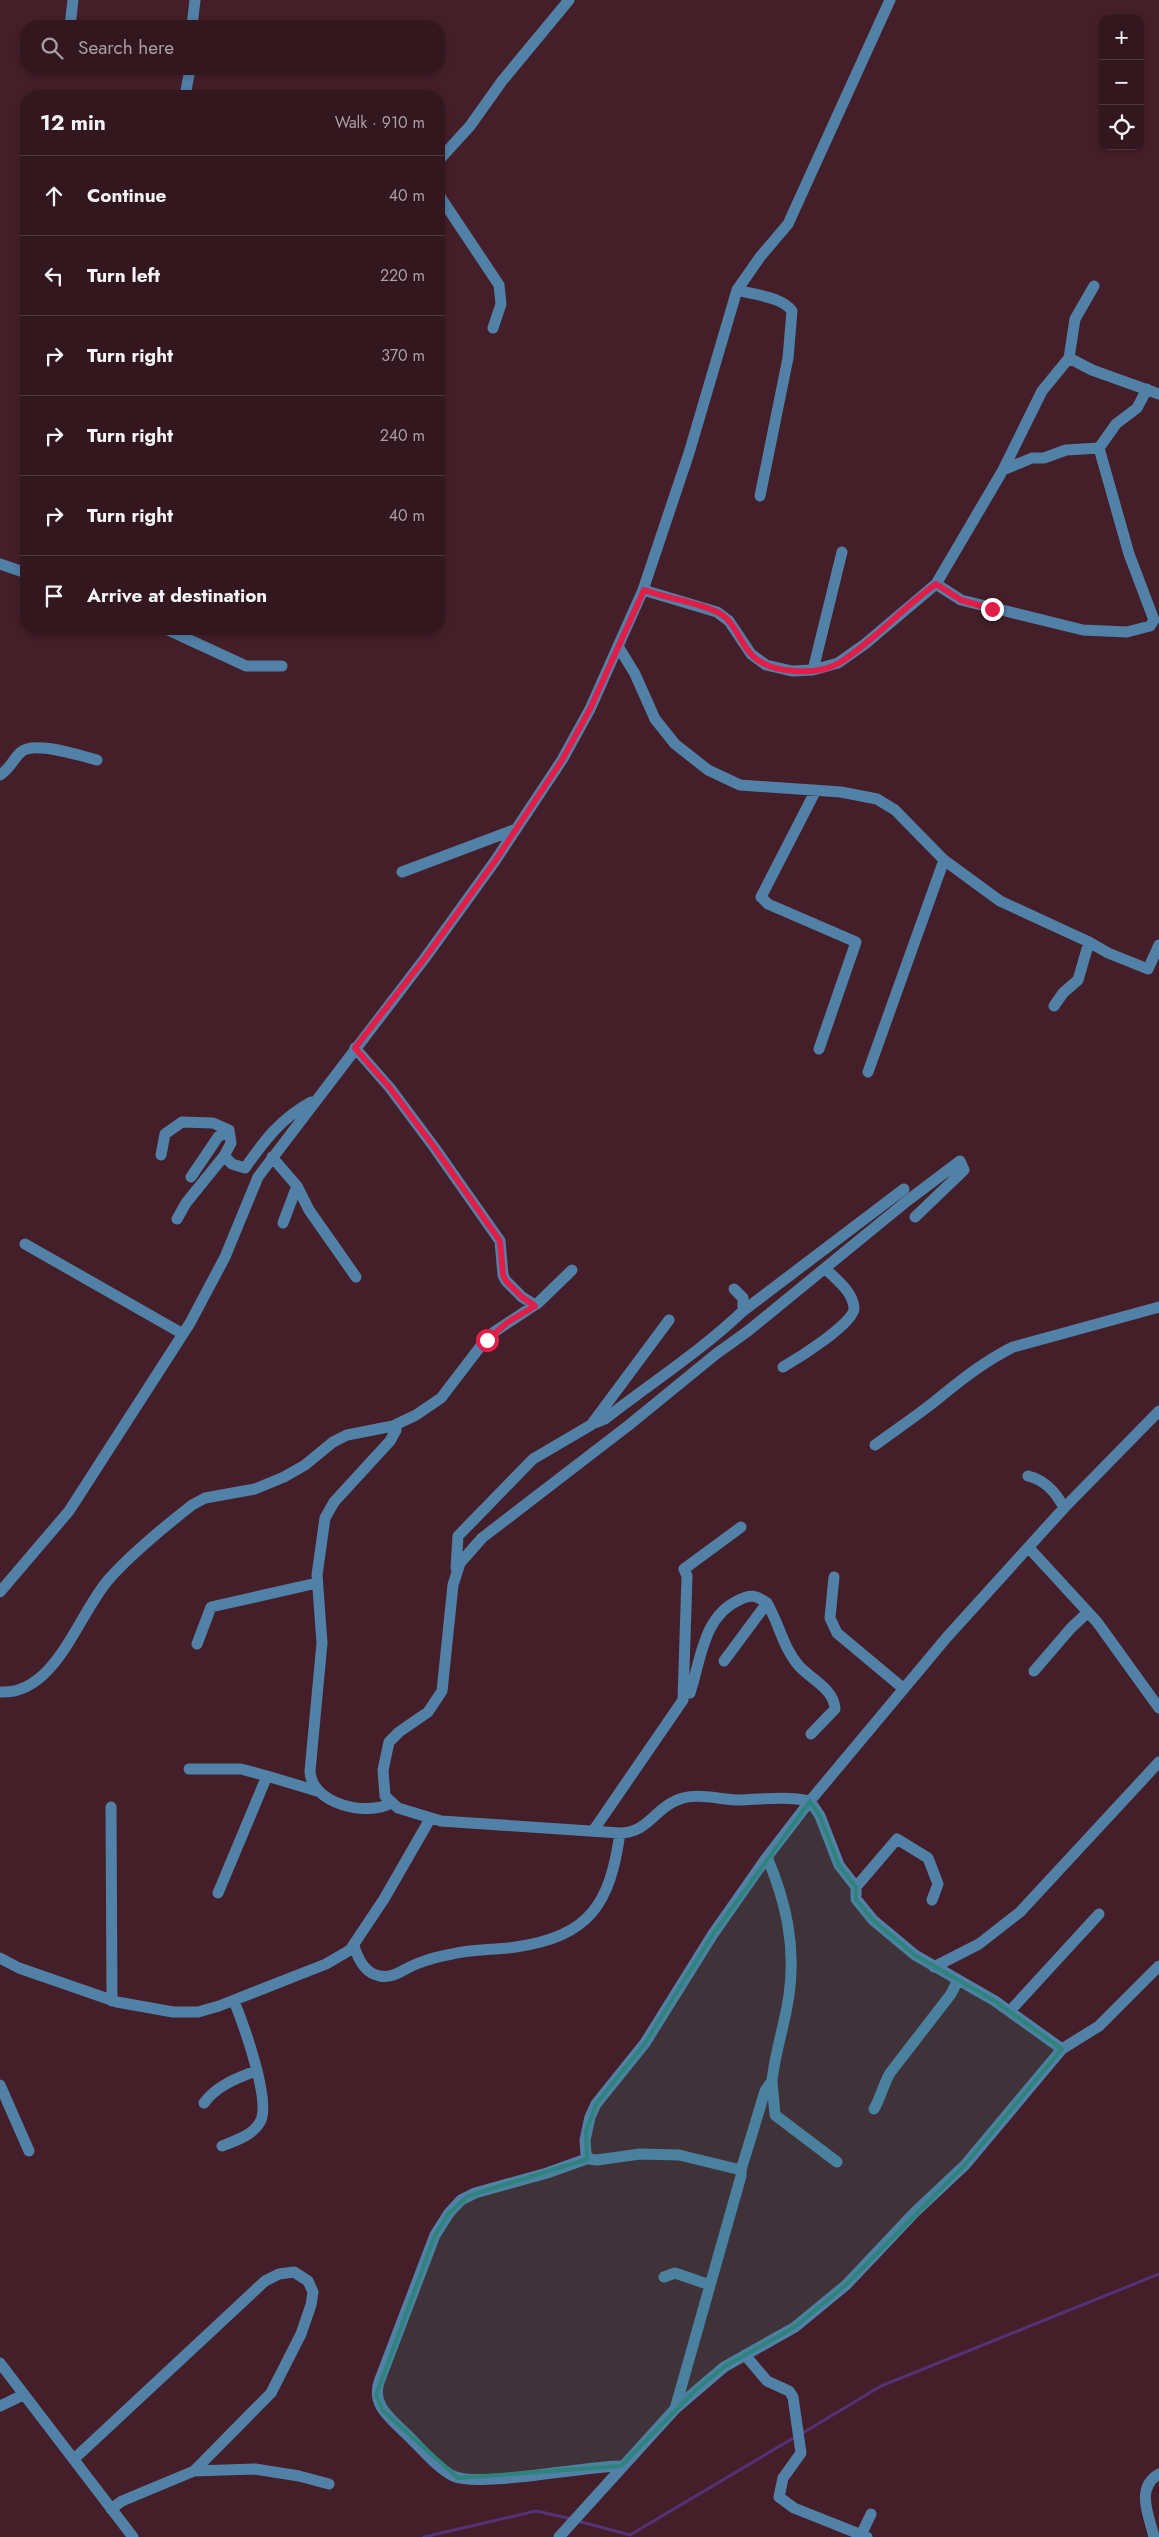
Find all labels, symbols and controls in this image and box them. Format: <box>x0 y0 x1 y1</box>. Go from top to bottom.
map controls <box>1099 15 1144 150</box>
button: + <box>1099 15 1144 60</box>
search box <box>20 20 445 75</box>
icon: search <box>38 34 66 62</box>
text: Search here <box>78 34 174 61</box>
button: − <box>1099 60 1144 105</box>
button: locate <box>1099 105 1144 150</box>
text: 12 min <box>40 108 106 138</box>
text: Walk · 910 m <box>335 111 425 134</box>
icon: ahead <box>40 182 68 210</box>
text: Continue <box>87 182 166 209</box>
text: 40 m <box>389 184 425 207</box>
icon: left <box>40 262 68 290</box>
text: Turn left <box>87 262 160 289</box>
text: 220 m <box>380 264 425 287</box>
icon: right <box>40 342 68 370</box>
text: Turn right <box>87 342 173 369</box>
text: 370 m <box>381 344 425 367</box>
icon: right <box>40 422 68 450</box>
text: Turn right <box>87 422 173 449</box>
text: 240 m <box>380 424 425 447</box>
icon: right <box>40 502 68 530</box>
text: Turn right <box>87 502 173 529</box>
text: 40 m <box>389 504 425 527</box>
icon: arrive <box>40 582 68 610</box>
text: Arrive at destination <box>87 582 267 609</box>
route end <box>981 598 1004 621</box>
route start <box>476 1329 499 1352</box>

